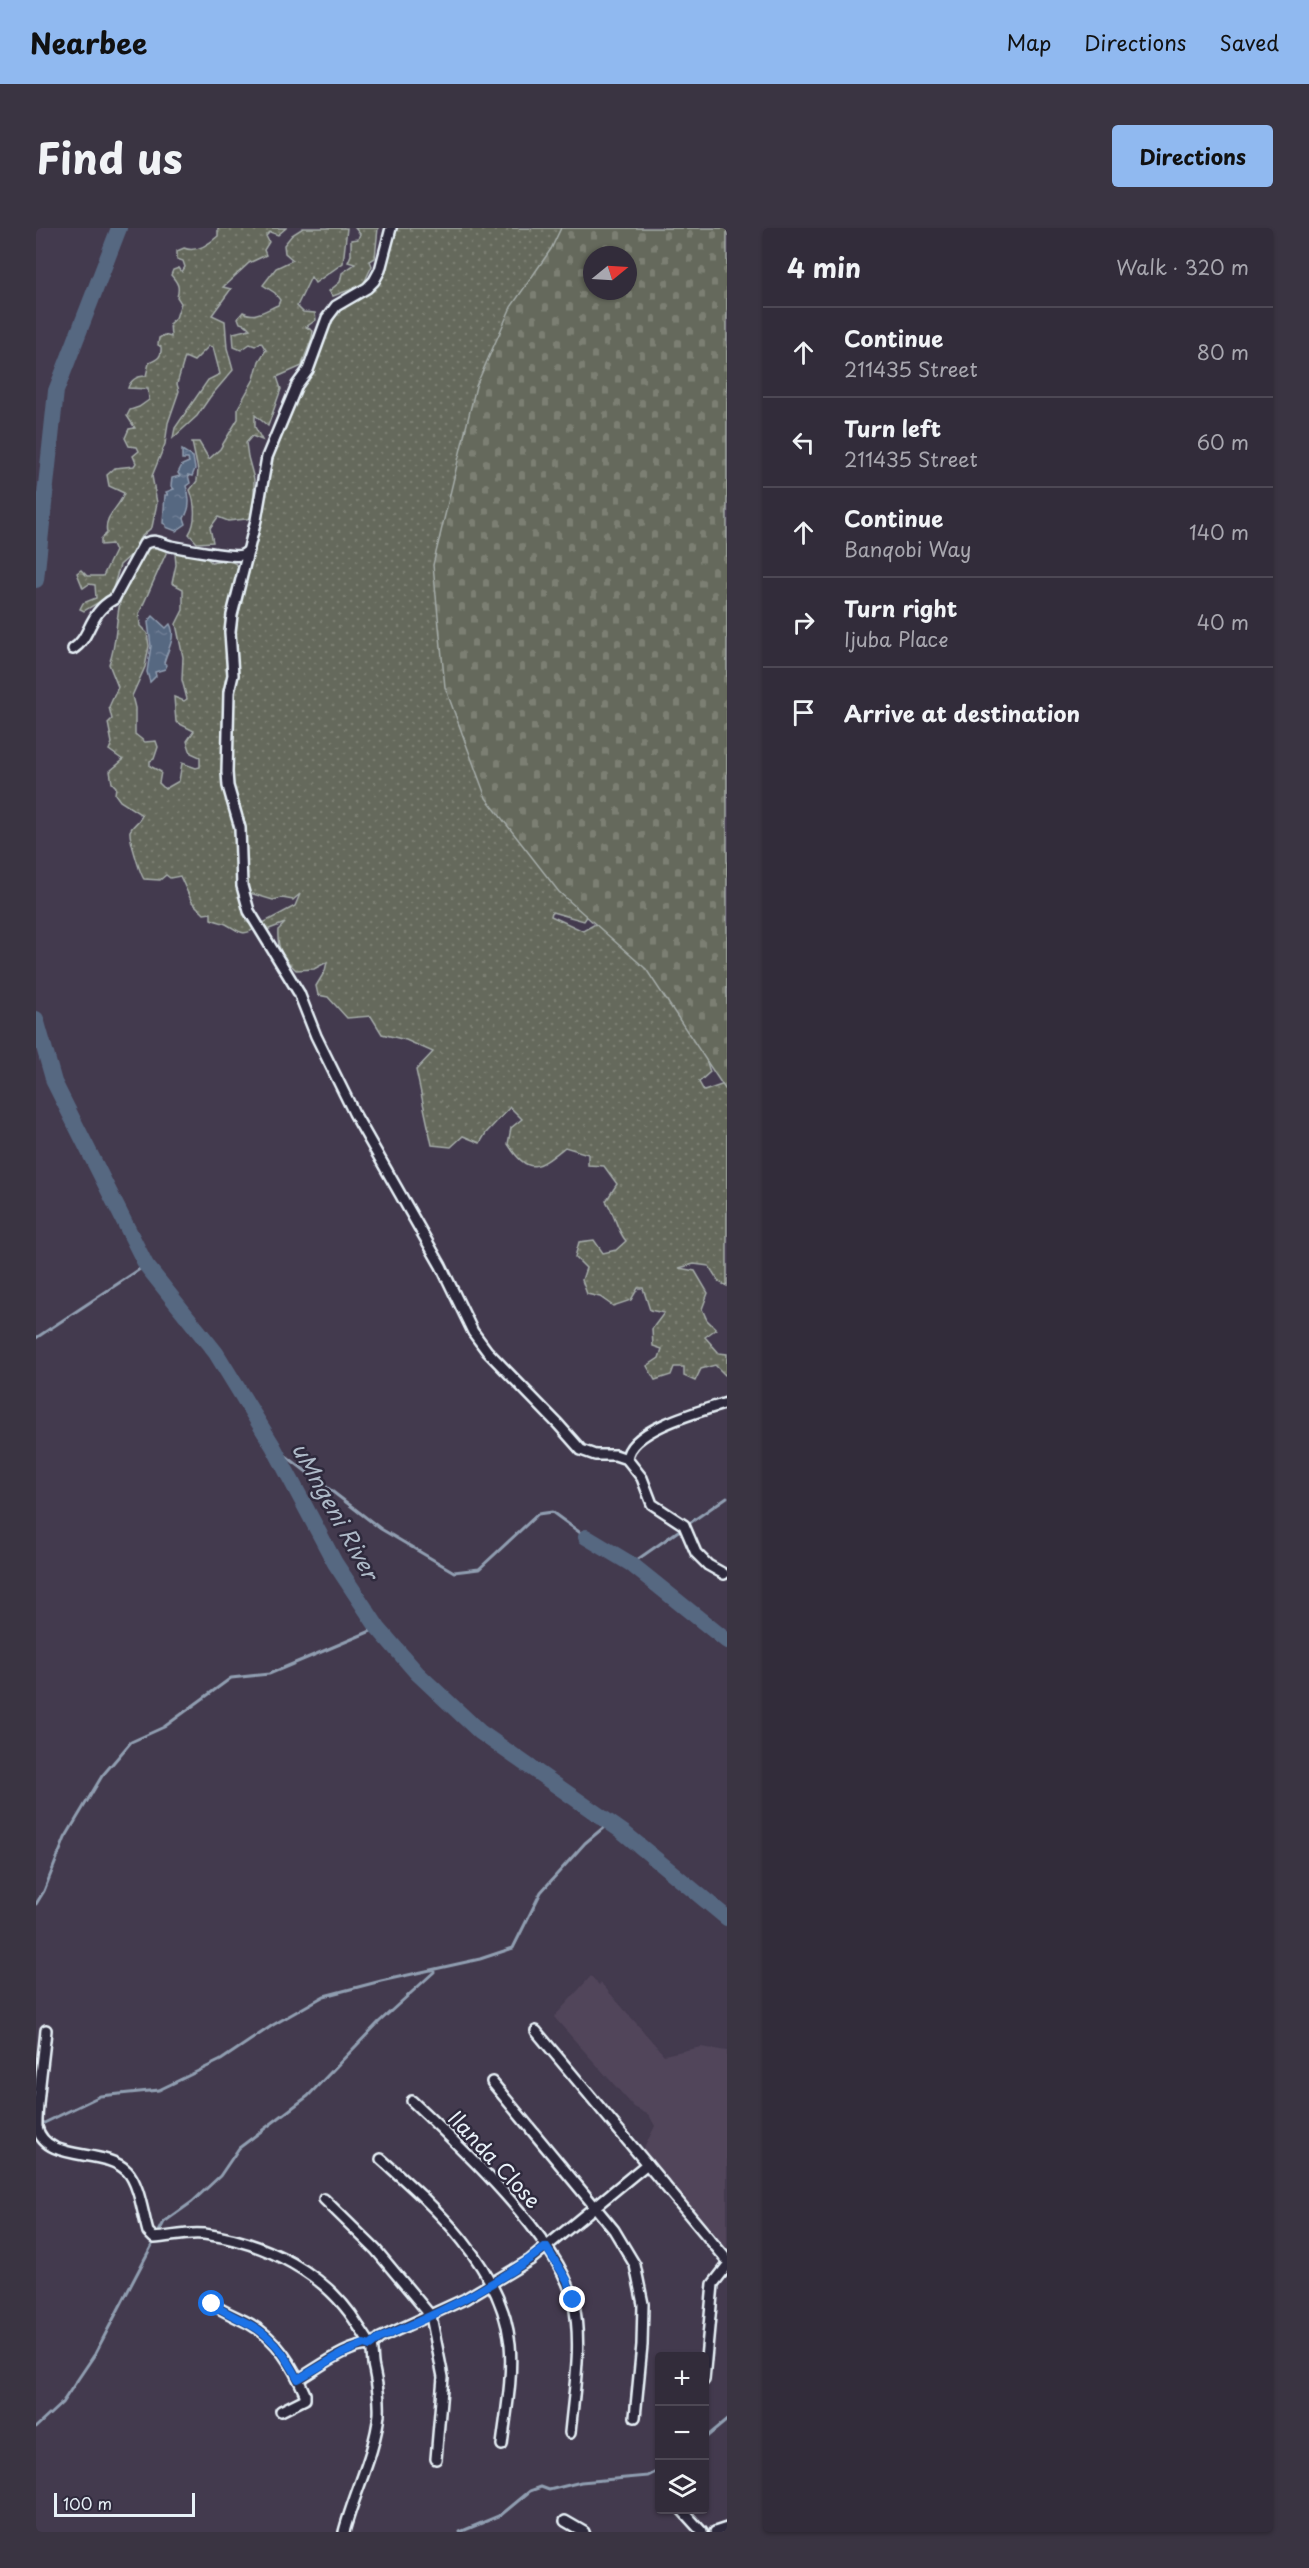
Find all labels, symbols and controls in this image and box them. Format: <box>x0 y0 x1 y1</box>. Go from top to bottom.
text: Nearbee <box>30 21 147 64</box>
text: Map <box>1006 26 1051 58</box>
text: Directions <box>1084 26 1186 58</box>
text: Saved <box>1219 26 1279 58</box>
text: Find us <box>36 125 183 188</box>
button: Directions <box>1112 125 1273 187</box>
north arrow <box>583 246 637 300</box>
text: 4 min <box>787 248 861 287</box>
text: Walk · 320 m <box>1116 252 1249 282</box>
text: Continue <box>844 321 943 354</box>
icon: ahead <box>787 336 820 369</box>
text: 80 m <box>1197 337 1249 367</box>
text: 211435 Street <box>844 354 978 384</box>
text: Turn left <box>844 411 941 444</box>
icon: left <box>787 426 820 459</box>
text: 60 m <box>1197 427 1249 457</box>
text: 211435 Street <box>844 444 978 474</box>
text: Continue <box>844 501 943 534</box>
icon: ahead <box>787 516 820 549</box>
text: 140 m <box>1189 517 1249 547</box>
text: Banqobi Way <box>844 534 971 564</box>
text: Turn right <box>844 591 957 624</box>
icon: right <box>787 606 820 639</box>
text: 40 m <box>1197 607 1249 637</box>
text: Ijuba Place <box>844 624 948 654</box>
icon: arrive <box>787 696 820 729</box>
text: Arrive at destination <box>844 696 1080 729</box>
water label: uMngeni River <box>285 1436 389 1588</box>
street label: Ilanda Close <box>441 2102 549 2215</box>
route end <box>559 2286 585 2312</box>
route start <box>198 2290 224 2316</box>
map controls <box>655 2352 709 2514</box>
button: + <box>655 2352 709 2406</box>
button: − <box>655 2406 709 2460</box>
button: layers <box>655 2460 709 2514</box>
scale bar <box>54 2490 195 2518</box>
text: 100 m <box>63 2491 112 2515</box>

